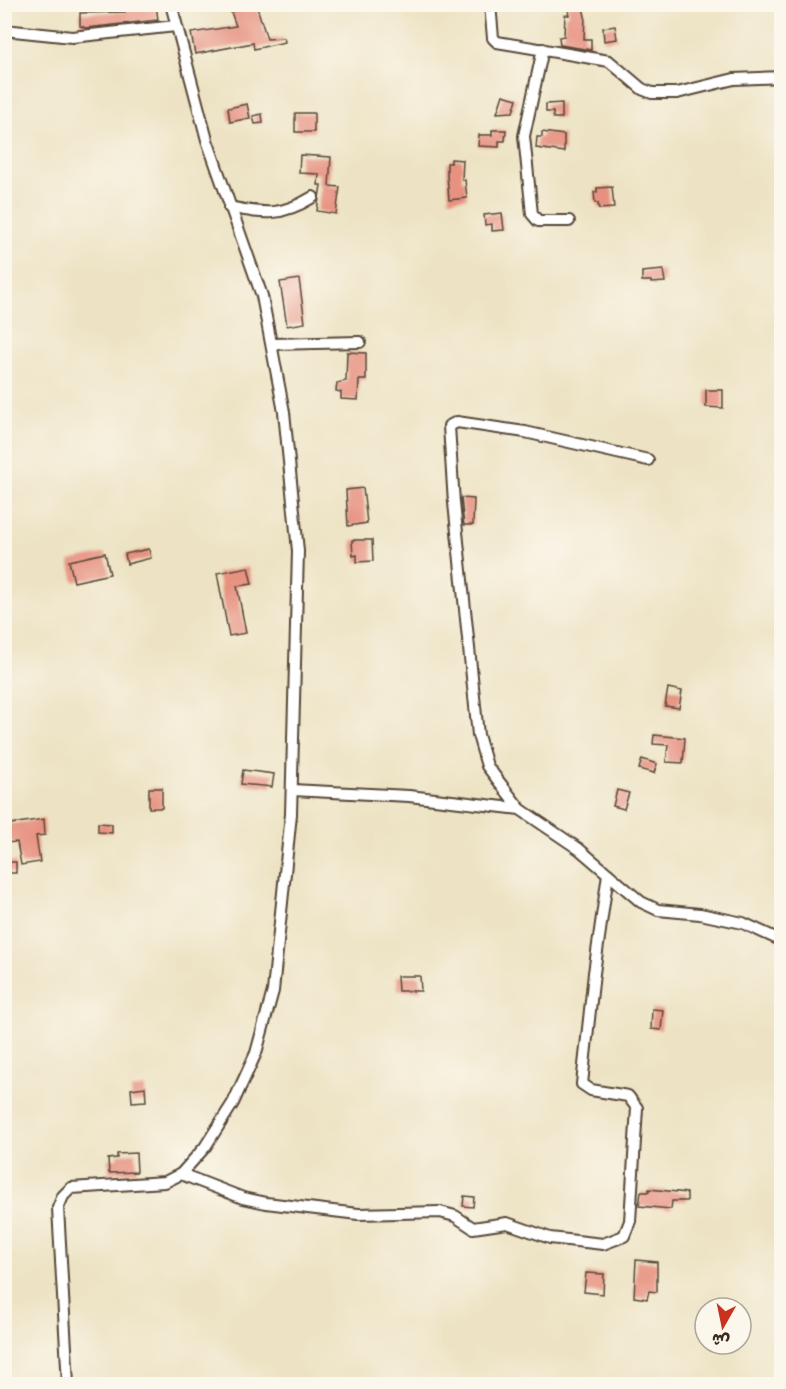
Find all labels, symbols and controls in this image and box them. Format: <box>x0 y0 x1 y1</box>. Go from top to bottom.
north arrow <box>693 1296 753 1356</box>
text: ش <box>711 1329 731 1351</box>

